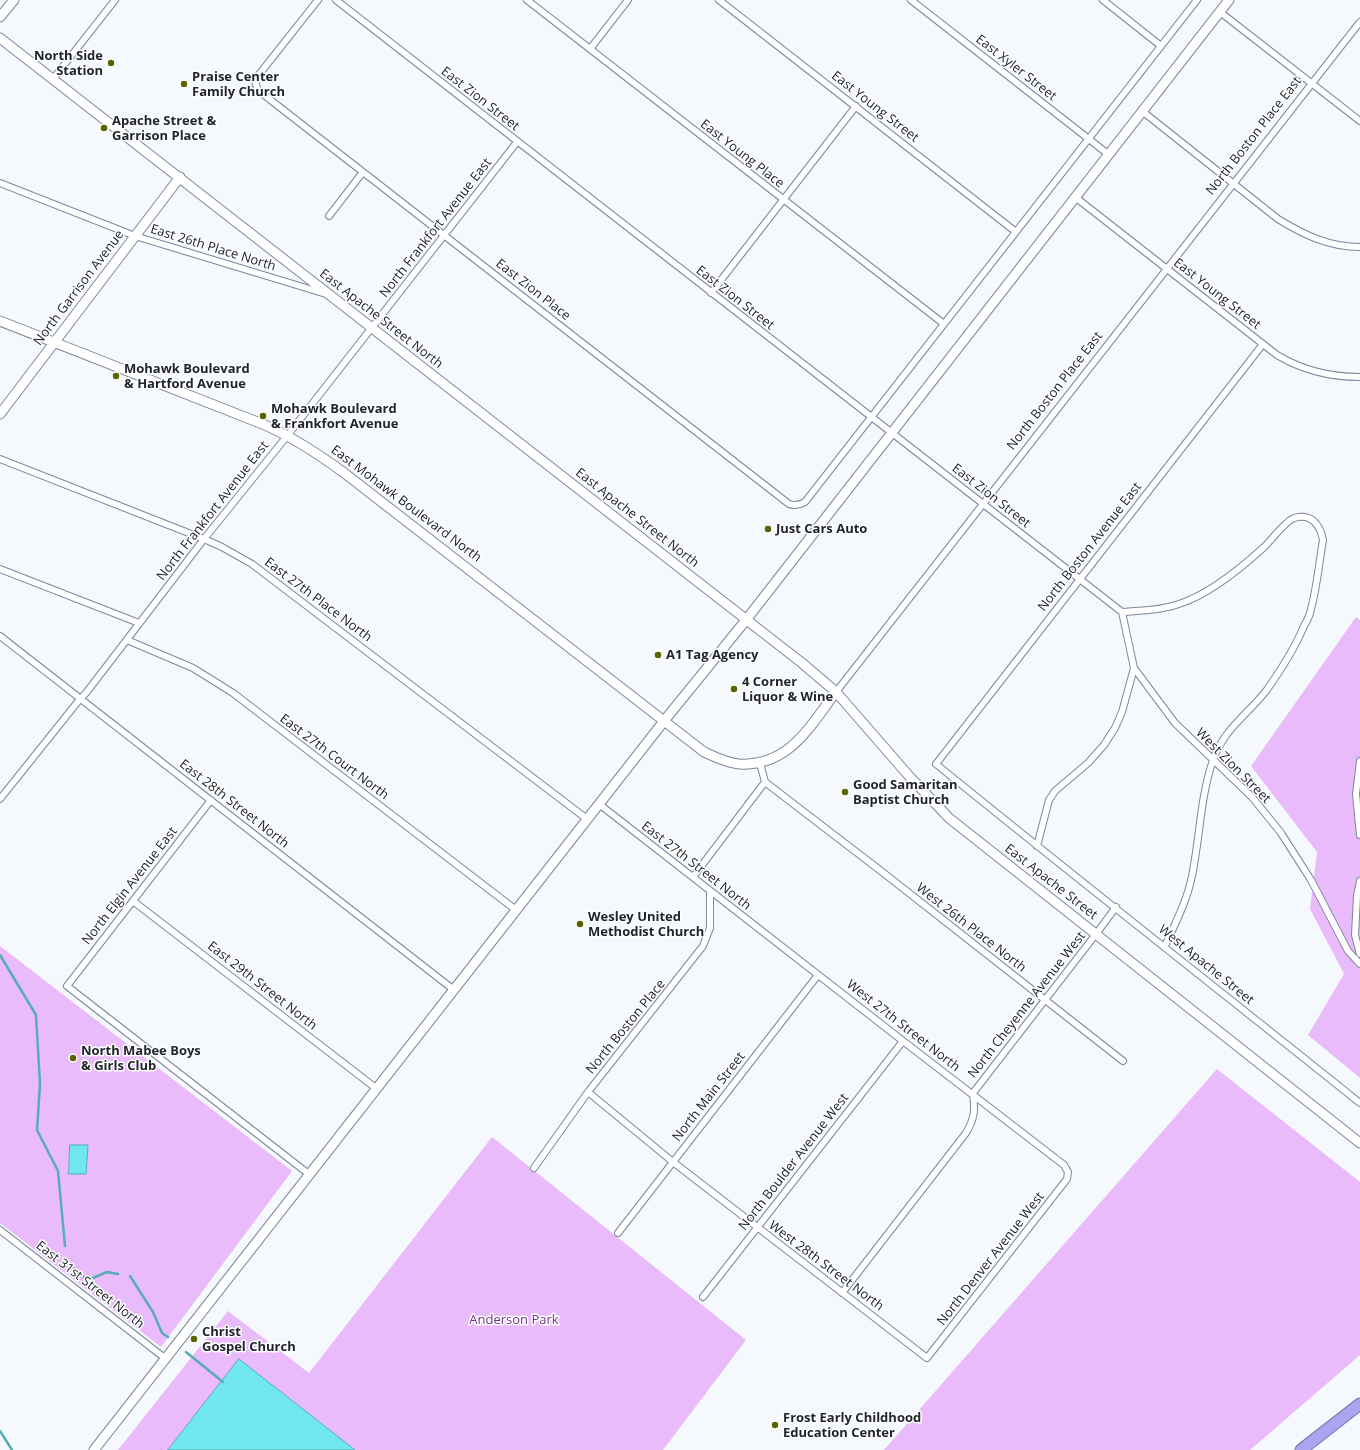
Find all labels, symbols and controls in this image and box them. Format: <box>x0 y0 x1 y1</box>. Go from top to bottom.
street label: East Xyler Street <box>972 32 1060 104</box>
place label: North Side Station <box>34 48 103 79</box>
marker: North Side Station <box>106 58 116 68</box>
street label: East Zion Street <box>438 64 522 134</box>
street label: East Young Street <box>828 68 922 146</box>
place label: Praise Center Family Church <box>192 69 285 100</box>
street label: North Boston Place East <box>1203 74 1305 198</box>
marker: Praise Center Family Church <box>179 79 189 89</box>
place label: Apache Street & Garrison Place <box>112 113 216 144</box>
street label: East Young Place <box>697 116 787 192</box>
marker: Apache Street & Garrison Place <box>99 123 109 133</box>
street label: North Frankfort Avenue East <box>377 155 495 301</box>
street label: East 26th Place North <box>148 221 278 275</box>
street label: North Garrison Avenue <box>31 227 127 349</box>
street label: East Young Street <box>1170 255 1264 333</box>
street label: East Zion Place <box>493 256 573 324</box>
street label: East Zion Street <box>693 263 777 333</box>
street label: East Apache Street North <box>316 266 446 372</box>
street label: North Boston Place East <box>1004 329 1106 453</box>
place label: Mohawk Boulevard & Hartford Avenue <box>124 361 250 392</box>
marker: Mohawk Boulevard & Hartford Avenue <box>111 371 121 381</box>
place label: Mohawk Boulevard & Frankfort Avenue <box>271 401 398 432</box>
marker: Mohawk Boulevard & Frankfort Avenue <box>258 411 268 421</box>
street label: North Frankfort Avenue East <box>154 438 272 584</box>
street label: East Mohawk Boulevard North <box>328 442 484 566</box>
street label: East Zion Street <box>949 461 1033 531</box>
street label: East Apache Street North <box>572 465 702 571</box>
street label: North Boston Avenue East <box>1035 480 1145 614</box>
place label: Just Cars Auto <box>776 521 867 537</box>
marker: Just Cars Auto <box>763 524 773 534</box>
street label: East 27th Place North <box>261 555 375 645</box>
place label: A1 Tag Agency <box>666 647 758 663</box>
marker: A1 Tag Agency <box>653 650 663 660</box>
place label: 4 Corner Liquor & Wine <box>742 674 833 705</box>
marker: 4 Corner Liquor & Wine <box>729 684 739 694</box>
street label: East 27th Court North <box>276 711 392 803</box>
street label: West Zion Street <box>1192 725 1274 807</box>
street label: East 28th Street North <box>176 756 292 852</box>
place label: Good Samaritan Baptist Church <box>853 777 958 808</box>
marker: Good Samaritan Baptist Church <box>840 787 850 797</box>
street label: East 27th Street North <box>638 818 754 914</box>
street label: North Elgin Avenue East <box>79 824 181 948</box>
street label: East Apache Street <box>1002 841 1100 923</box>
street label: West 26th Place North <box>913 880 1029 976</box>
place label: Wesley United Methodist Church <box>588 909 704 940</box>
marker: Wesley United Methodist Church <box>575 919 585 929</box>
street label: West Apache Street <box>1155 922 1257 1008</box>
street label: North Cheyenne Avenue West <box>965 929 1089 1081</box>
street label: East 29th Street North <box>204 938 320 1034</box>
street label: North Boston Place <box>583 977 669 1077</box>
street label: West 27th Street North <box>843 977 963 1075</box>
place label: North Mabee Boys & Girls Club <box>81 1043 201 1074</box>
street label: North Main Street <box>669 1049 749 1145</box>
marker: North Mabee Boys & Girls Club <box>68 1053 78 1063</box>
street label: North Boulder Avenue West <box>736 1091 852 1233</box>
street label: North Denver Avenue West <box>934 1189 1048 1329</box>
street label: West 28th Street North <box>766 1218 886 1314</box>
street label: East 31st Street North <box>33 1238 147 1332</box>
park label: Anderson Park <box>469 1312 559 1328</box>
place label: Christ Gospel Church <box>202 1324 296 1355</box>
marker: Christ Gospel Church <box>189 1334 199 1344</box>
place label: Frost Early Childhood Education Center <box>783 1410 921 1441</box>
marker: Frost Early Childhood Education Center <box>770 1420 780 1430</box>

